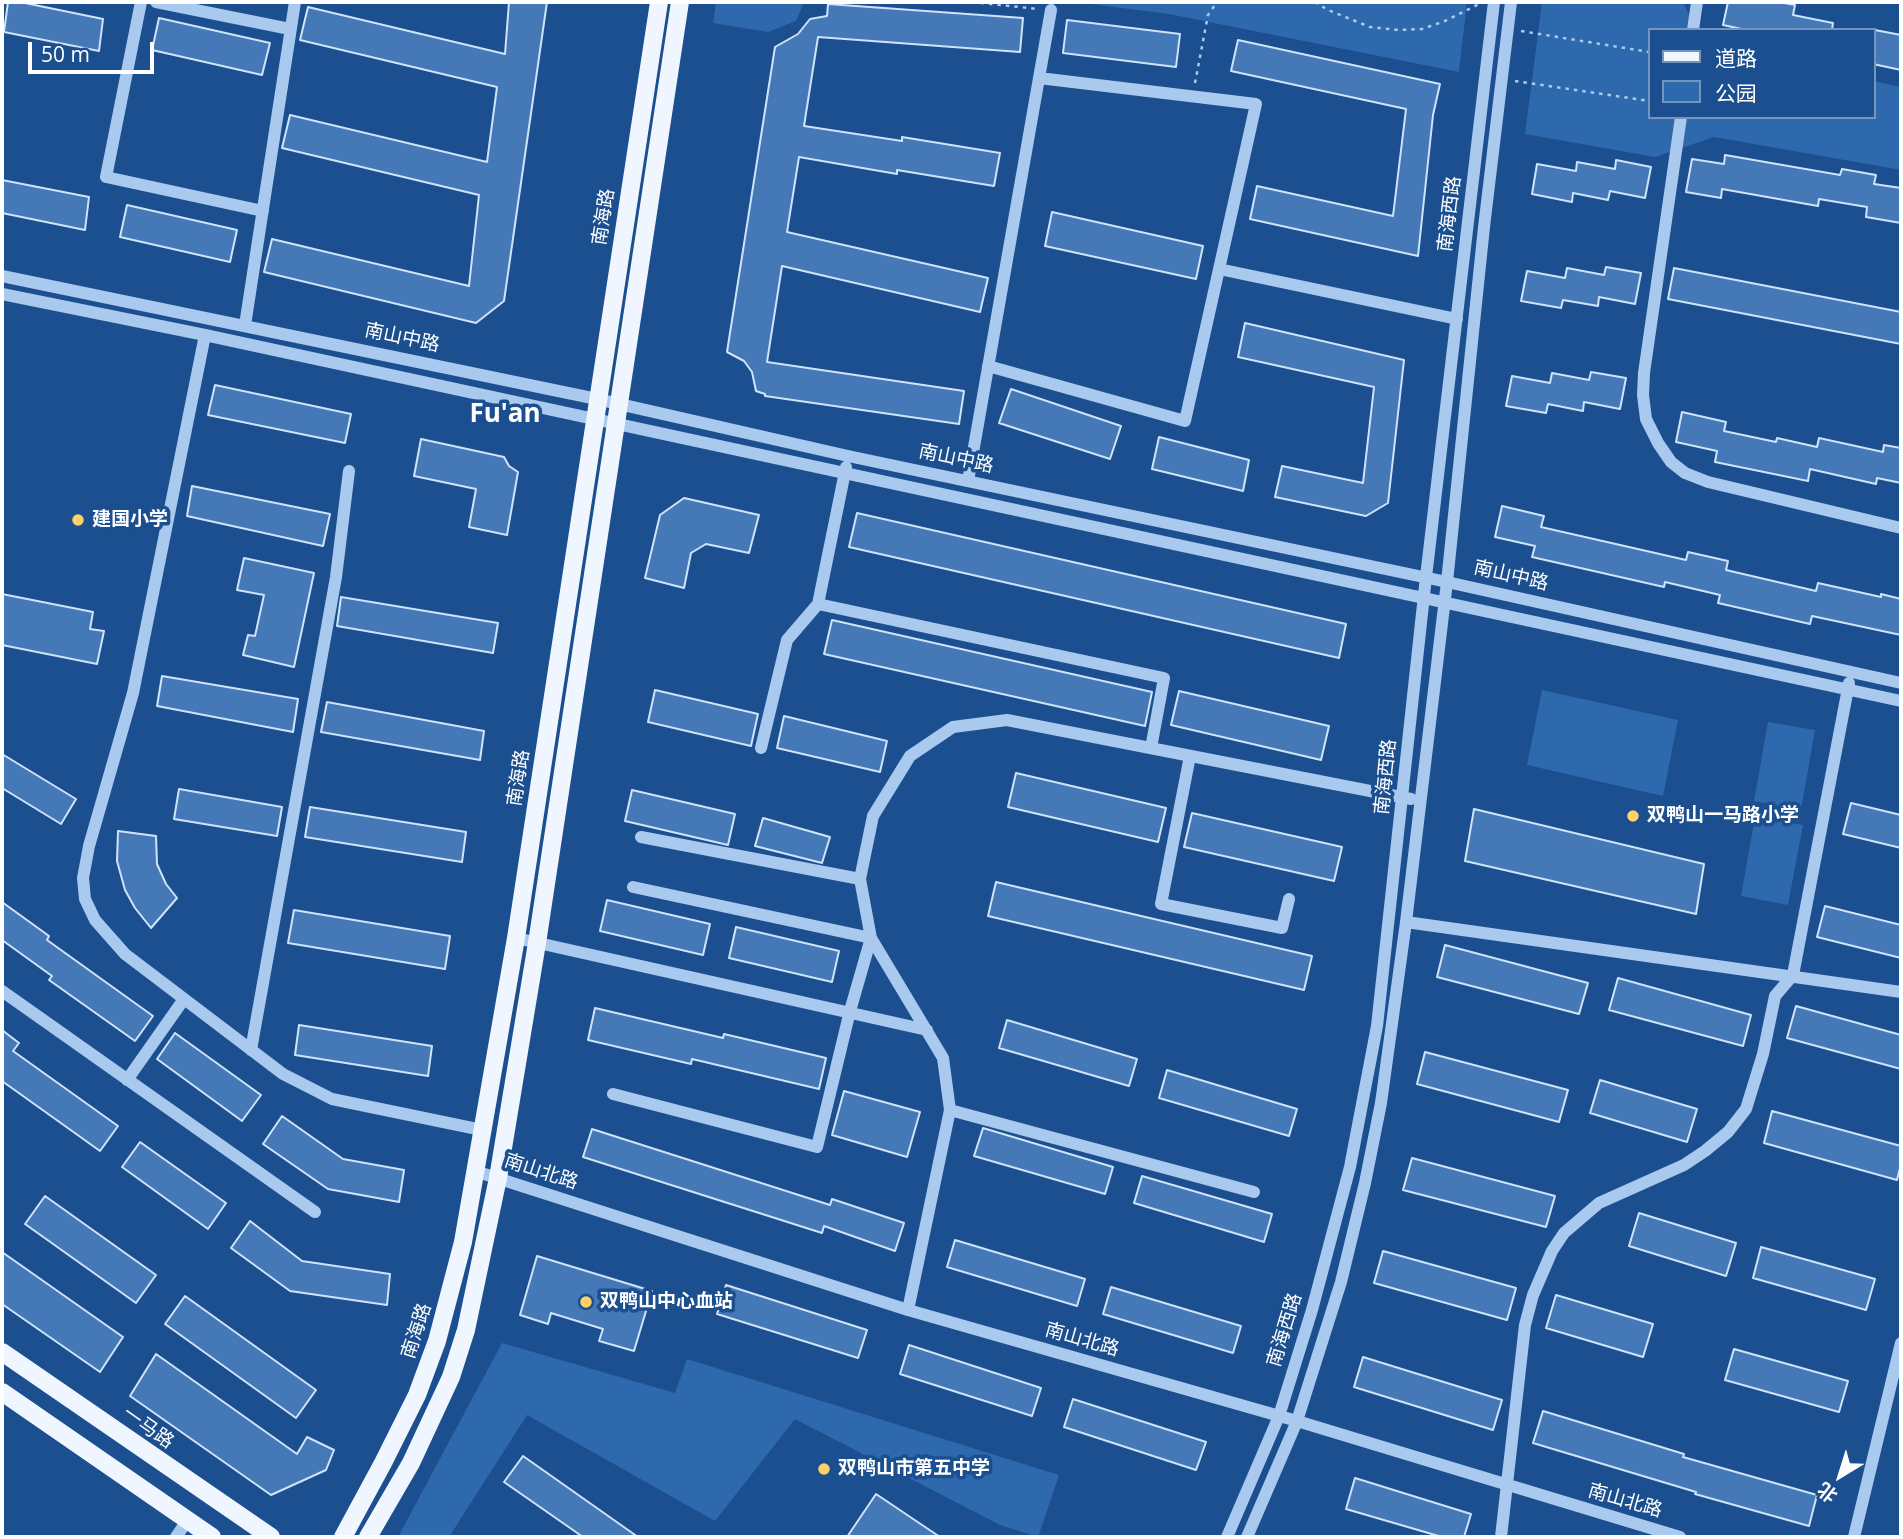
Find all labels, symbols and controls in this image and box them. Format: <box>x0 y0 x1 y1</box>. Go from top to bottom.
scale bar <box>32 28 158 72</box>
legend <box>1647 28 1875 119</box>
text: 50 m <box>41 40 90 68</box>
text: 道路 <box>1715 44 1757 72</box>
text: 公园 <box>1715 79 1757 107</box>
street label: 南海西路 <box>1434 175 1466 253</box>
street label: 南海路 <box>588 187 620 247</box>
street label: 南山中路 <box>362 319 442 357</box>
district label: Fu'an <box>469 399 541 431</box>
street label: 南山中路 <box>916 440 996 478</box>
place label: 建国小学 <box>92 509 168 531</box>
marker: 建国小学 <box>70 512 86 528</box>
street label: 南山中路 <box>1471 556 1551 596</box>
street label: 南海西路 <box>1371 738 1401 816</box>
street label: 南海路 <box>503 748 535 808</box>
place label: 双鸭山一马路小学 <box>1647 805 1799 827</box>
marker: 双鸭山一马路小学 <box>1625 808 1641 824</box>
street label: 南山北路 <box>501 1149 581 1195</box>
street label: 南海西路 <box>1263 1290 1307 1370</box>
place label: 双鸭山中心血站 <box>600 1291 733 1313</box>
marker: 双鸭山中心血站 <box>578 1294 594 1310</box>
street label: 南海路 <box>397 1300 437 1362</box>
street label: 南山北路 <box>1042 1319 1122 1361</box>
street label: 一马路 <box>118 1402 178 1454</box>
north arrow <box>1805 1441 1875 1511</box>
place label: 双鸭山市第五中学 <box>838 1458 990 1480</box>
marker: 双鸭山市第五中学 <box>816 1461 832 1477</box>
text: 北 <box>1812 1476 1843 1509</box>
street label: 南山北路 <box>1585 1480 1665 1522</box>

